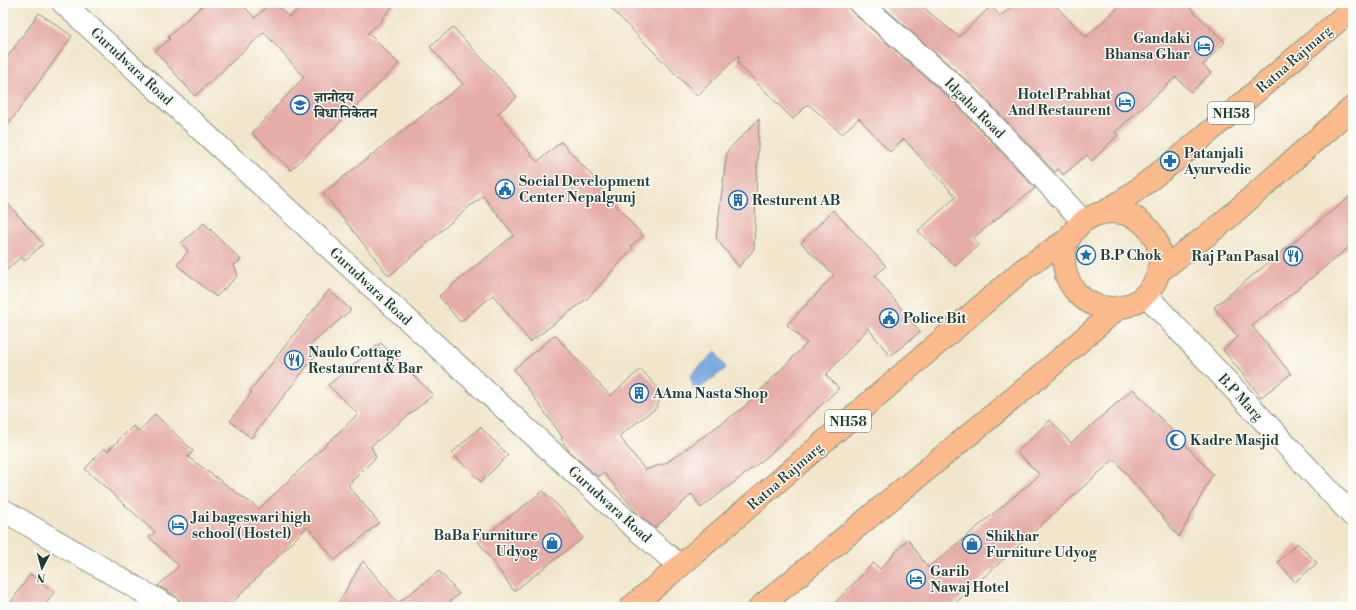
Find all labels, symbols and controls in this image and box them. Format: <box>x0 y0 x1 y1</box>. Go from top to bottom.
street label: Ratna Rajmarg <box>1253 21 1337 98</box>
street label: Gurudwara Road <box>86 24 176 110</box>
place label: Gandaki Bhansa Ghar <box>1104 30 1191 64</box>
hotel icon: Gandaki Bhansa Ghar <box>1193 35 1215 57</box>
street label: Idgaha Road <box>940 75 1008 143</box>
place label: Hotel Prabhat And Restaurent <box>1007 86 1112 120</box>
place label: ज्ञानाेदय बिधा निकेतन <box>313 89 378 123</box>
hotel icon: Hotel Prabhat And Restaurent <box>1114 91 1136 113</box>
school or university icon: ज्ञानाेदय बिधा निकेतन <box>289 94 311 116</box>
road number: NH58 <box>1208 102 1254 124</box>
place label: Patanjali Ayurvedic <box>1183 145 1251 179</box>
pharmacy icon: Patanjali Ayurvedic <box>1159 150 1181 172</box>
place label: Social Development Center Nepalgunj <box>519 173 651 207</box>
public building icon: Social Development Center Nepalgunj <box>494 178 516 200</box>
building icon: Resturent AB <box>727 189 749 211</box>
place label: Resturent AB <box>752 192 840 210</box>
street label: Gurudwara Road <box>325 244 415 330</box>
place icon: B.P Chok <box>1075 244 1097 266</box>
restaurant icon: Raj Pan Pasal <box>1282 245 1304 267</box>
place label: B.P Chok <box>1100 247 1162 265</box>
place label: Raj Pan Pasal <box>1192 248 1279 266</box>
public building icon: Police Bit <box>878 307 900 329</box>
place label: Police Bit <box>903 310 967 328</box>
place label: Naulo Cottage Restaurent & Bar <box>308 344 423 378</box>
restaurant icon: Naulo Cottage Restaurent & Bar <box>283 349 305 371</box>
street label: B.P Marg <box>1213 370 1267 426</box>
building icon: AAma Nasta Shop <box>628 382 650 404</box>
place label: AAma Nasta Shop <box>652 385 768 403</box>
road number: NH58 <box>825 410 871 432</box>
mosque icon: Kadre Masjid <box>1165 429 1187 451</box>
place label: Kadre Masjid <box>1190 432 1279 450</box>
street label: Ratna Rajmarg <box>744 438 828 515</box>
street label: Gurudwara Road <box>564 463 655 547</box>
place label: Jai bageswari high school ( Hostel) <box>190 509 311 543</box>
hotel icon: Jai bageswari high school ( Hostel) <box>167 514 189 536</box>
place label: BaBa Furniture Udyog <box>434 527 539 561</box>
place label: Shikhar Furniture Udyog <box>986 528 1098 562</box>
shop icon: BaBa Furniture Udyog <box>541 532 563 554</box>
shop icon: Shikhar Furniture Udyog <box>961 533 983 555</box>
north arrow <box>22 548 62 588</box>
place label: Garib Nawaj Hotel <box>930 563 1010 597</box>
hotel icon: Garib Nawaj Hotel <box>905 568 927 590</box>
text: N <box>36 570 46 584</box>

